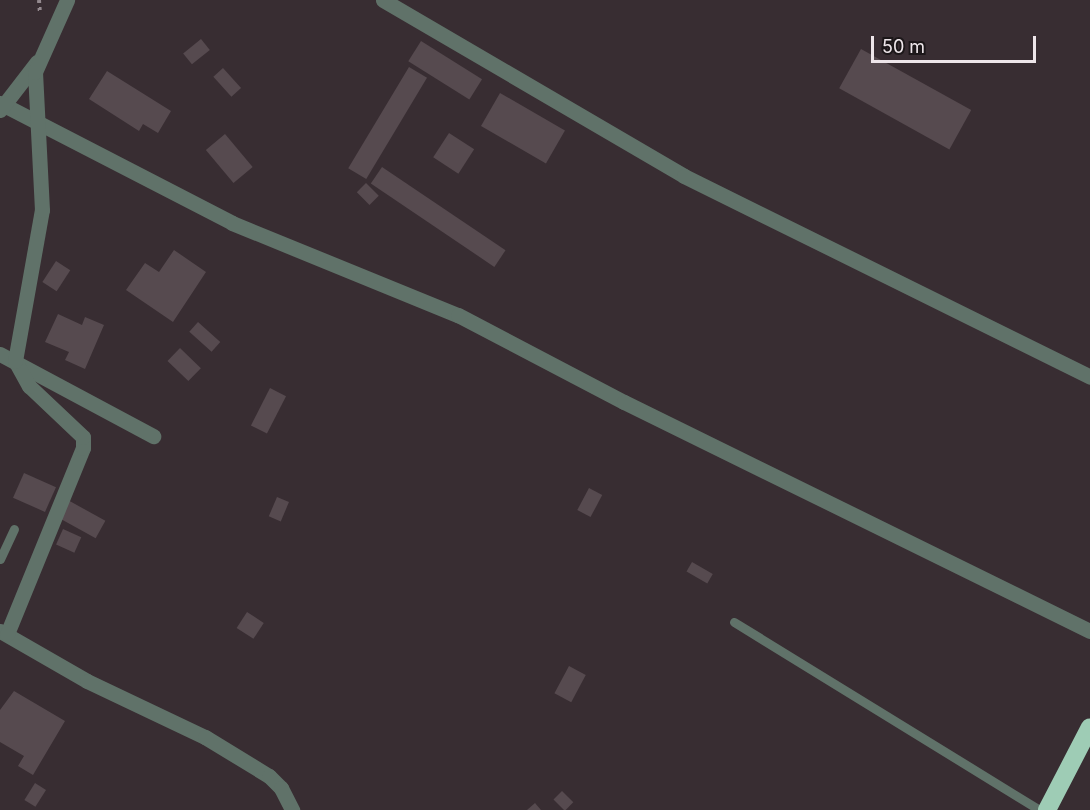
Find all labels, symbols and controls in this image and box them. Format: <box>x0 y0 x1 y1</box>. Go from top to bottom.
scale bar <box>874 24 1039 62</box>
text: 50 m <box>882 36 925 57</box>

